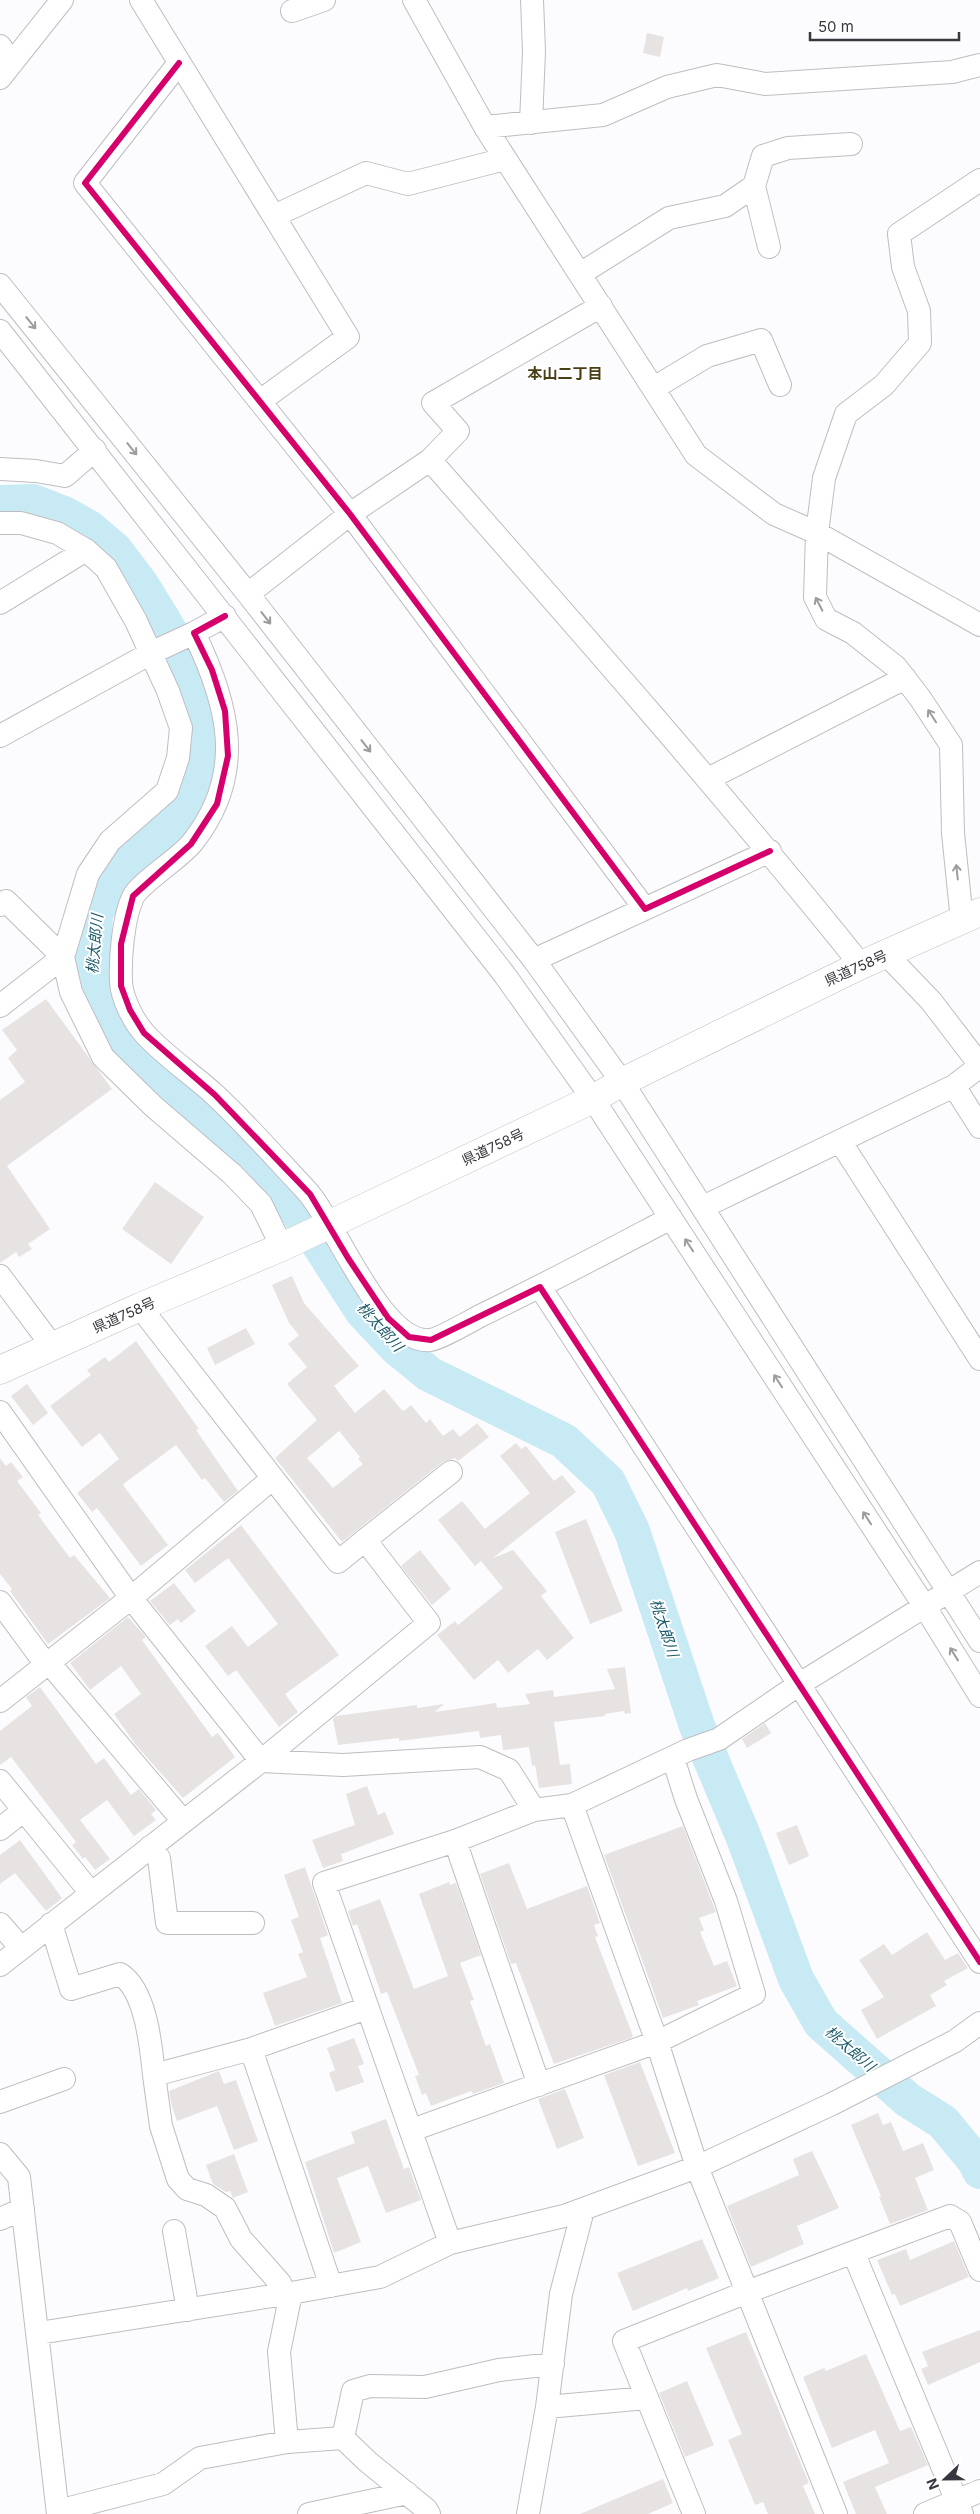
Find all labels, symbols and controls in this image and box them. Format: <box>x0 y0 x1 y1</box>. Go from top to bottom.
scale bar <box>810 10 959 42</box>
text: 50 m <box>818 17 854 36</box>
one-way arrow <box>25 316 36 329</box>
district label: 本山二丁目 <box>527 364 603 383</box>
one-way arrow <box>127 443 138 456</box>
one-way arrow <box>814 597 823 612</box>
one-way arrow <box>261 611 271 625</box>
one-way arrow <box>927 709 937 723</box>
one-way arrow <box>361 739 371 753</box>
one-way arrow <box>952 865 962 881</box>
water label: 桃太郎川 <box>82 911 107 975</box>
street label: 県道758号 <box>822 946 890 989</box>
street label: 県道758号 <box>459 1125 527 1168</box>
one-way arrow <box>684 1239 694 1253</box>
street label: 県道758号 <box>90 1293 158 1336</box>
water label: 桃太郎川 <box>353 1298 409 1357</box>
one-way arrow <box>773 1375 783 1389</box>
one-way arrow <box>862 1511 872 1525</box>
water label: 桃太郎川 <box>646 1596 683 1661</box>
one-way arrow <box>949 1648 959 1662</box>
water label: 桃太郎川 <box>821 2022 881 2077</box>
north arrow <box>920 2454 970 2504</box>
text: N <box>923 2476 942 2492</box>

